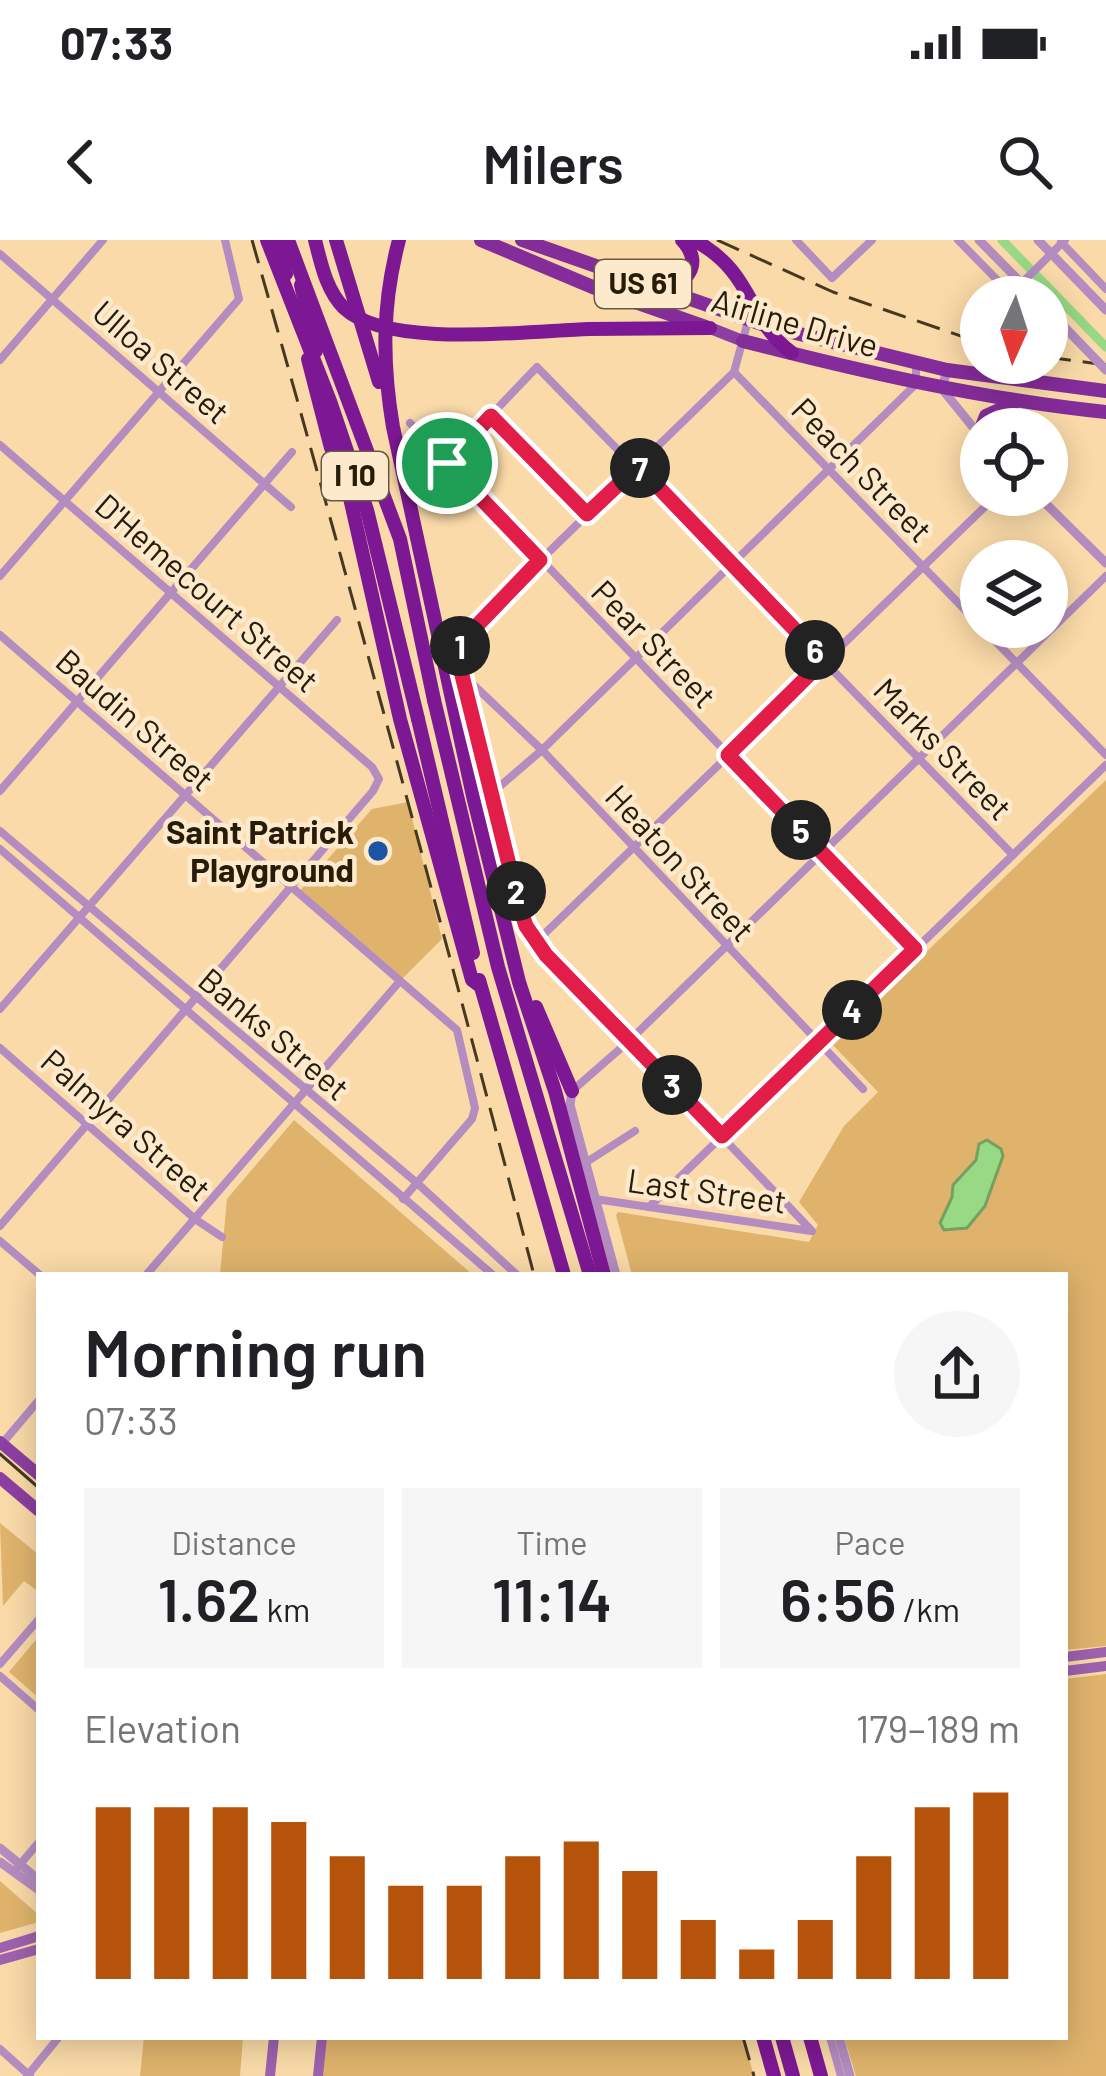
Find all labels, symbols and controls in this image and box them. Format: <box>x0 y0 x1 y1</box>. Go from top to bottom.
text: 07:33 <box>60 15 173 69</box>
icon: back <box>48 129 114 195</box>
icon: search <box>992 129 1058 195</box>
text: Milers <box>482 130 624 195</box>
road number: US 61 <box>595 260 691 308</box>
north arrow <box>960 276 1068 384</box>
map controls <box>960 276 1068 648</box>
street label: Airline Drive <box>707 279 883 365</box>
street label: Ulloa Street <box>85 291 238 431</box>
street label: Peach Street <box>784 389 941 550</box>
button: locate <box>960 408 1068 516</box>
pin <box>396 412 498 514</box>
icon: arrive <box>414 430 480 496</box>
pin: 7 <box>610 438 670 498</box>
text: 7 <box>632 448 648 488</box>
road number: I 10 <box>322 452 388 500</box>
street label: D'Hemecourt Street <box>88 484 327 700</box>
button: layers <box>960 540 1068 648</box>
street label: Pear Street <box>584 571 725 715</box>
pin: 1 <box>430 616 490 676</box>
pin: 6 <box>785 620 845 680</box>
text: 1 <box>454 626 466 666</box>
text: 6 <box>806 630 824 670</box>
street label: Baudin Street <box>49 640 223 799</box>
street label: Marks Street <box>866 669 1021 827</box>
street label: Heaton Street <box>598 776 763 949</box>
pin: 5 <box>771 800 831 860</box>
text: 5 <box>792 810 810 850</box>
place label: Saint Patrick Playground <box>166 811 354 889</box>
marker: Saint Patrick Playground <box>365 838 391 864</box>
pin: 2 <box>486 861 546 921</box>
text: 2 <box>507 871 525 911</box>
street label: Banks Street <box>191 959 358 1108</box>
pin: 4 <box>822 980 882 1040</box>
text: 4 <box>842 990 862 1030</box>
street label: Palmyra Street <box>34 1040 220 1209</box>
pin: 3 <box>642 1055 702 1115</box>
text: 3 <box>663 1065 681 1105</box>
street label: Last Street <box>625 1159 789 1221</box>
text: Morning run <box>84 1311 427 1390</box>
button: share <box>894 1311 1020 1437</box>
text: 07:33 <box>84 1396 178 1443</box>
text: Distance <box>171 1522 297 1562</box>
text: Time <box>516 1522 588 1562</box>
text: Pace <box>835 1522 905 1562</box>
text: 1.62 <box>158 1562 260 1634</box>
text: 11:14 <box>492 1562 612 1634</box>
text: 6:56 <box>780 1562 896 1634</box>
text: km <box>260 1589 310 1629</box>
text: /km <box>896 1589 960 1629</box>
text: Elevation <box>84 1704 241 1751</box>
text: 179–189 m <box>856 1704 1020 1751</box>

